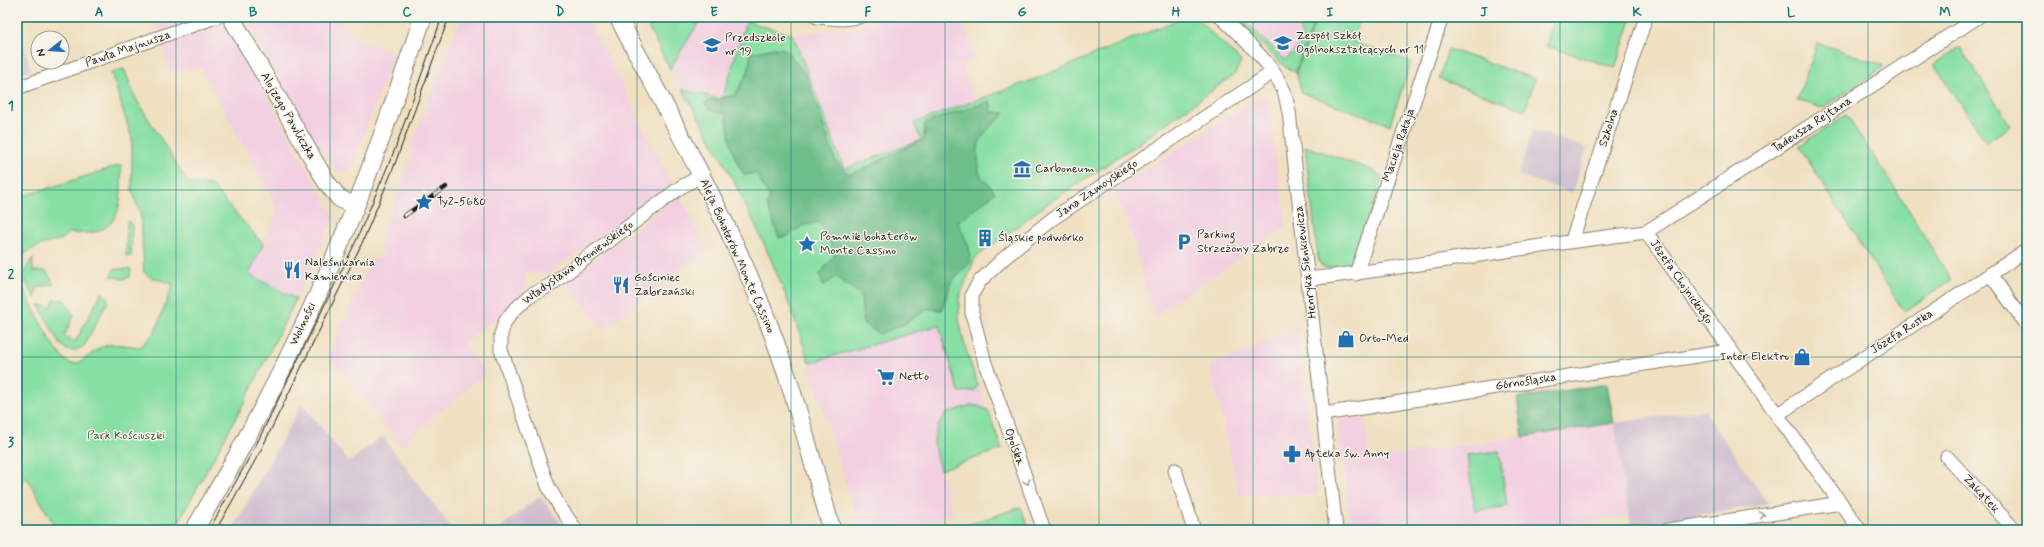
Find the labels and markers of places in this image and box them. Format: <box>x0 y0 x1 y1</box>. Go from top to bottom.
place label: Zespół Szkół Ogólnokształcących nr 11 <box>1296 28 1424 58</box>
place label: Przedszkole nr 19 <box>725 30 786 60</box>
school or university icon: Zespół Szkół Ogólnokształcących nr 11 <box>1273 33 1293 53</box>
school or university icon: Przedszkole nr 19 <box>702 35 722 55</box>
museum icon: Carboneum <box>1012 159 1032 179</box>
place label: Carboneum <box>1035 161 1095 177</box>
place icon: Ty2-5680 <box>414 192 434 212</box>
place label: Ty2-5680 <box>437 194 486 210</box>
place label: Parking Strzeżony Zabrze <box>1197 227 1289 257</box>
building icon: Śląskie podwórko <box>975 228 995 248</box>
place label: Pomnik bohaterów Monte Cassino <box>820 229 917 259</box>
place label: Śląskie podwórko <box>998 230 1084 246</box>
parking icon: Parking Strzeżony Zabrze <box>1174 232 1194 252</box>
place icon: Pomnik bohaterów Monte Cassino <box>797 234 817 254</box>
place label: Naleśnikarnia Kamienica <box>305 255 375 285</box>
restaurant icon: Naleśnikarnia Kamienica <box>282 260 302 280</box>
place label: Gościniec Zabrzański <box>634 270 695 300</box>
restaurant icon: Gościniec Zabrzański <box>611 275 631 295</box>
shop icon: Orto-Med <box>1336 329 1356 349</box>
place label: Orto-Med <box>1359 331 1409 347</box>
shop icon: Inter Elektro <box>1792 347 1812 367</box>
place label: Inter Elektro <box>1720 349 1789 365</box>
supermarket icon: Netto <box>876 367 896 387</box>
place label: Netto <box>899 369 929 385</box>
pharmacy icon: Apteka św. Anny <box>1282 444 1302 464</box>
place label: Apteka św. Anny <box>1305 446 1389 462</box>

